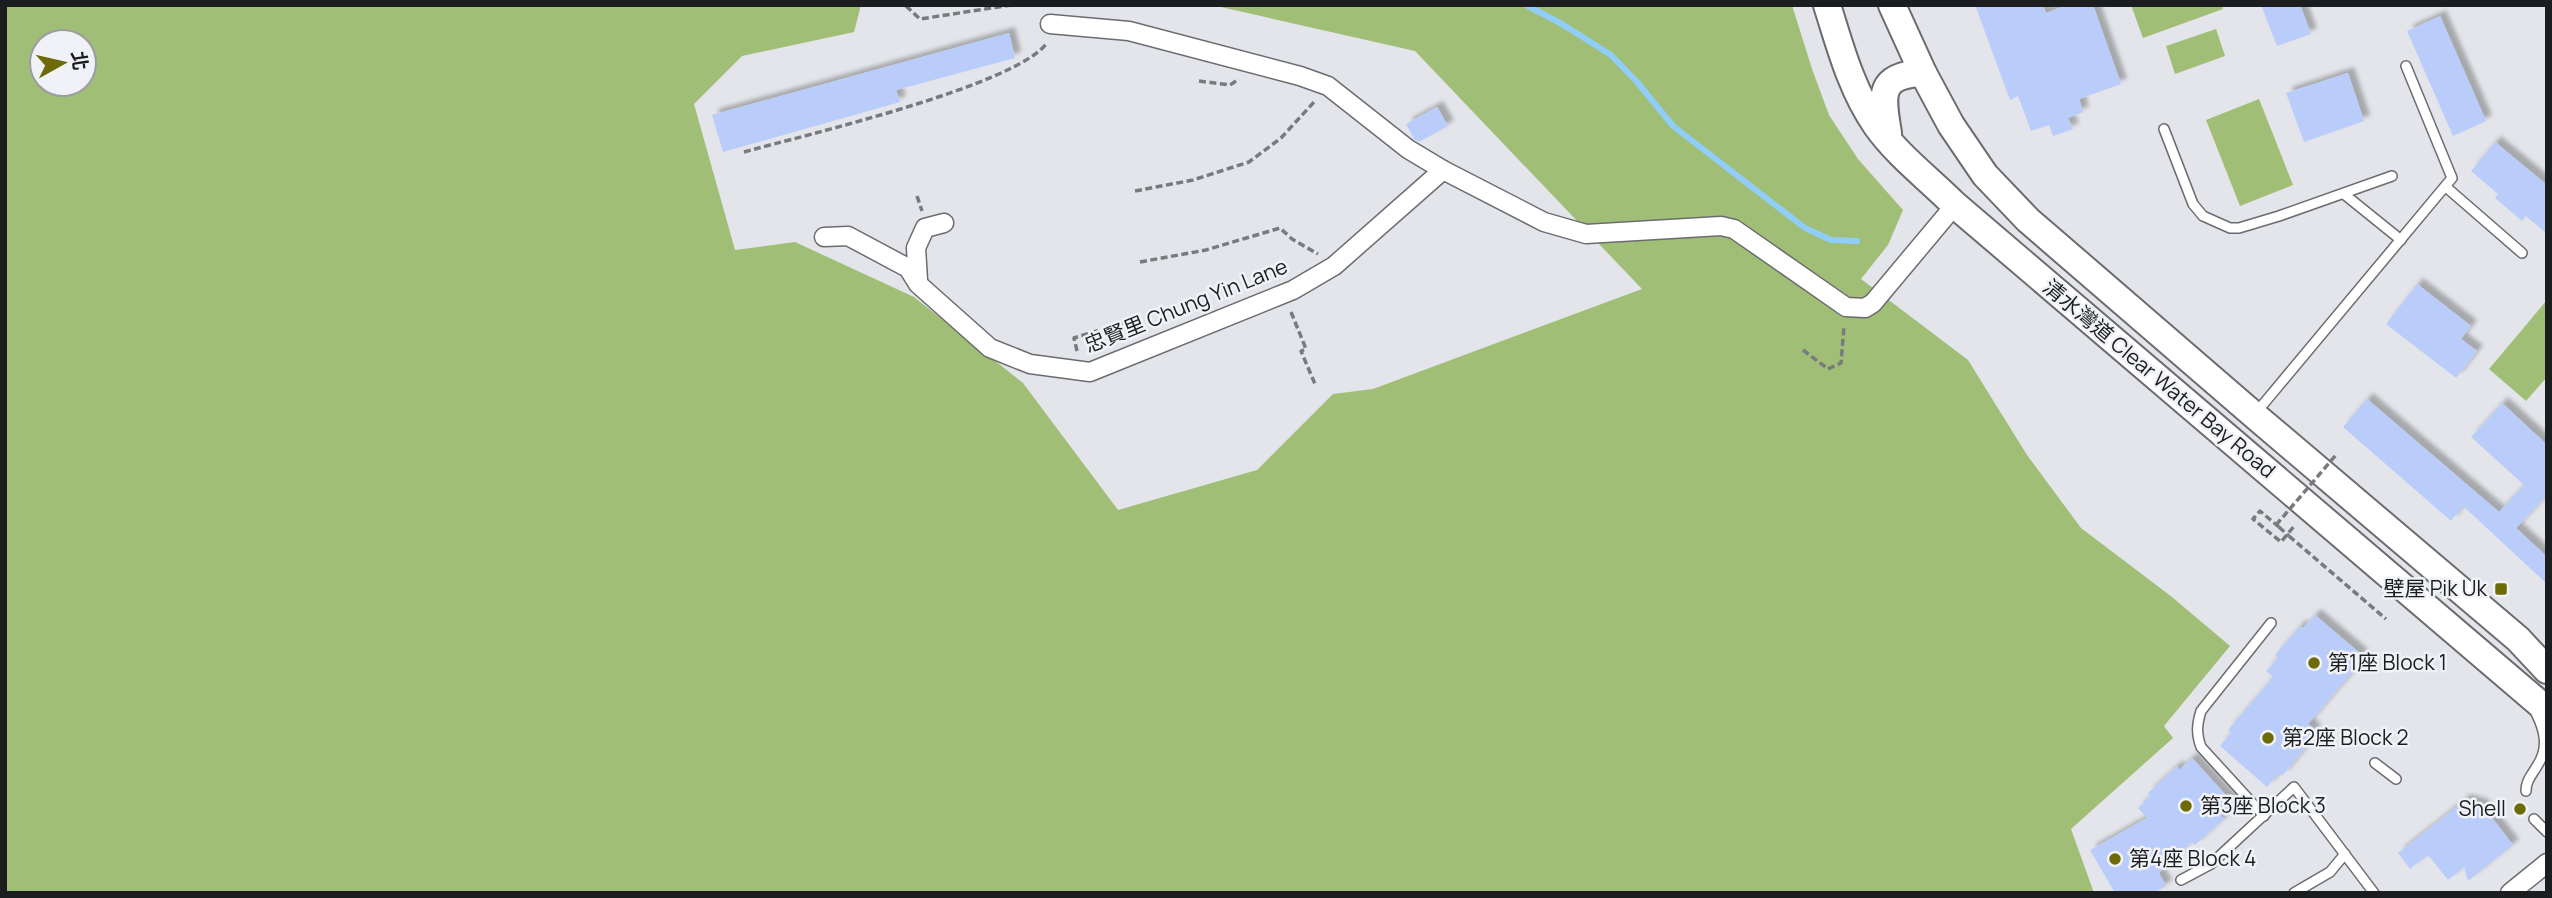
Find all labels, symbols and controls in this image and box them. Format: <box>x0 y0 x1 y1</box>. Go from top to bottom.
north arrow <box>28 28 98 98</box>
text: 北 <box>66 49 94 72</box>
street label: 忠賢里 Chung Yin Lane <box>1080 252 1291 359</box>
street label: 清水灣道 Clear Water Bay Road <box>2038 273 2282 484</box>
place label: 壁屋 Pik Uk <box>2383 574 2488 602</box>
marker: 壁屋 Pik Uk <box>2493 581 2509 597</box>
place label: 第1座 Block 1 <box>2328 648 2447 676</box>
marker: 第1座 Block 1 <box>2306 655 2322 671</box>
place label: 第2座 Block 2 <box>2282 723 2409 751</box>
marker: 第2座 Block 2 <box>2260 730 2276 746</box>
place label: 第3座 Block 3 <box>2200 791 2326 819</box>
place label: Shell <box>2458 794 2506 822</box>
marker: 第3座 Block 3 <box>2178 798 2194 814</box>
marker: Shell <box>2512 801 2528 817</box>
place label: 第4座 Block 4 <box>2129 844 2256 872</box>
marker: 第4座 Block 4 <box>2107 851 2123 867</box>

